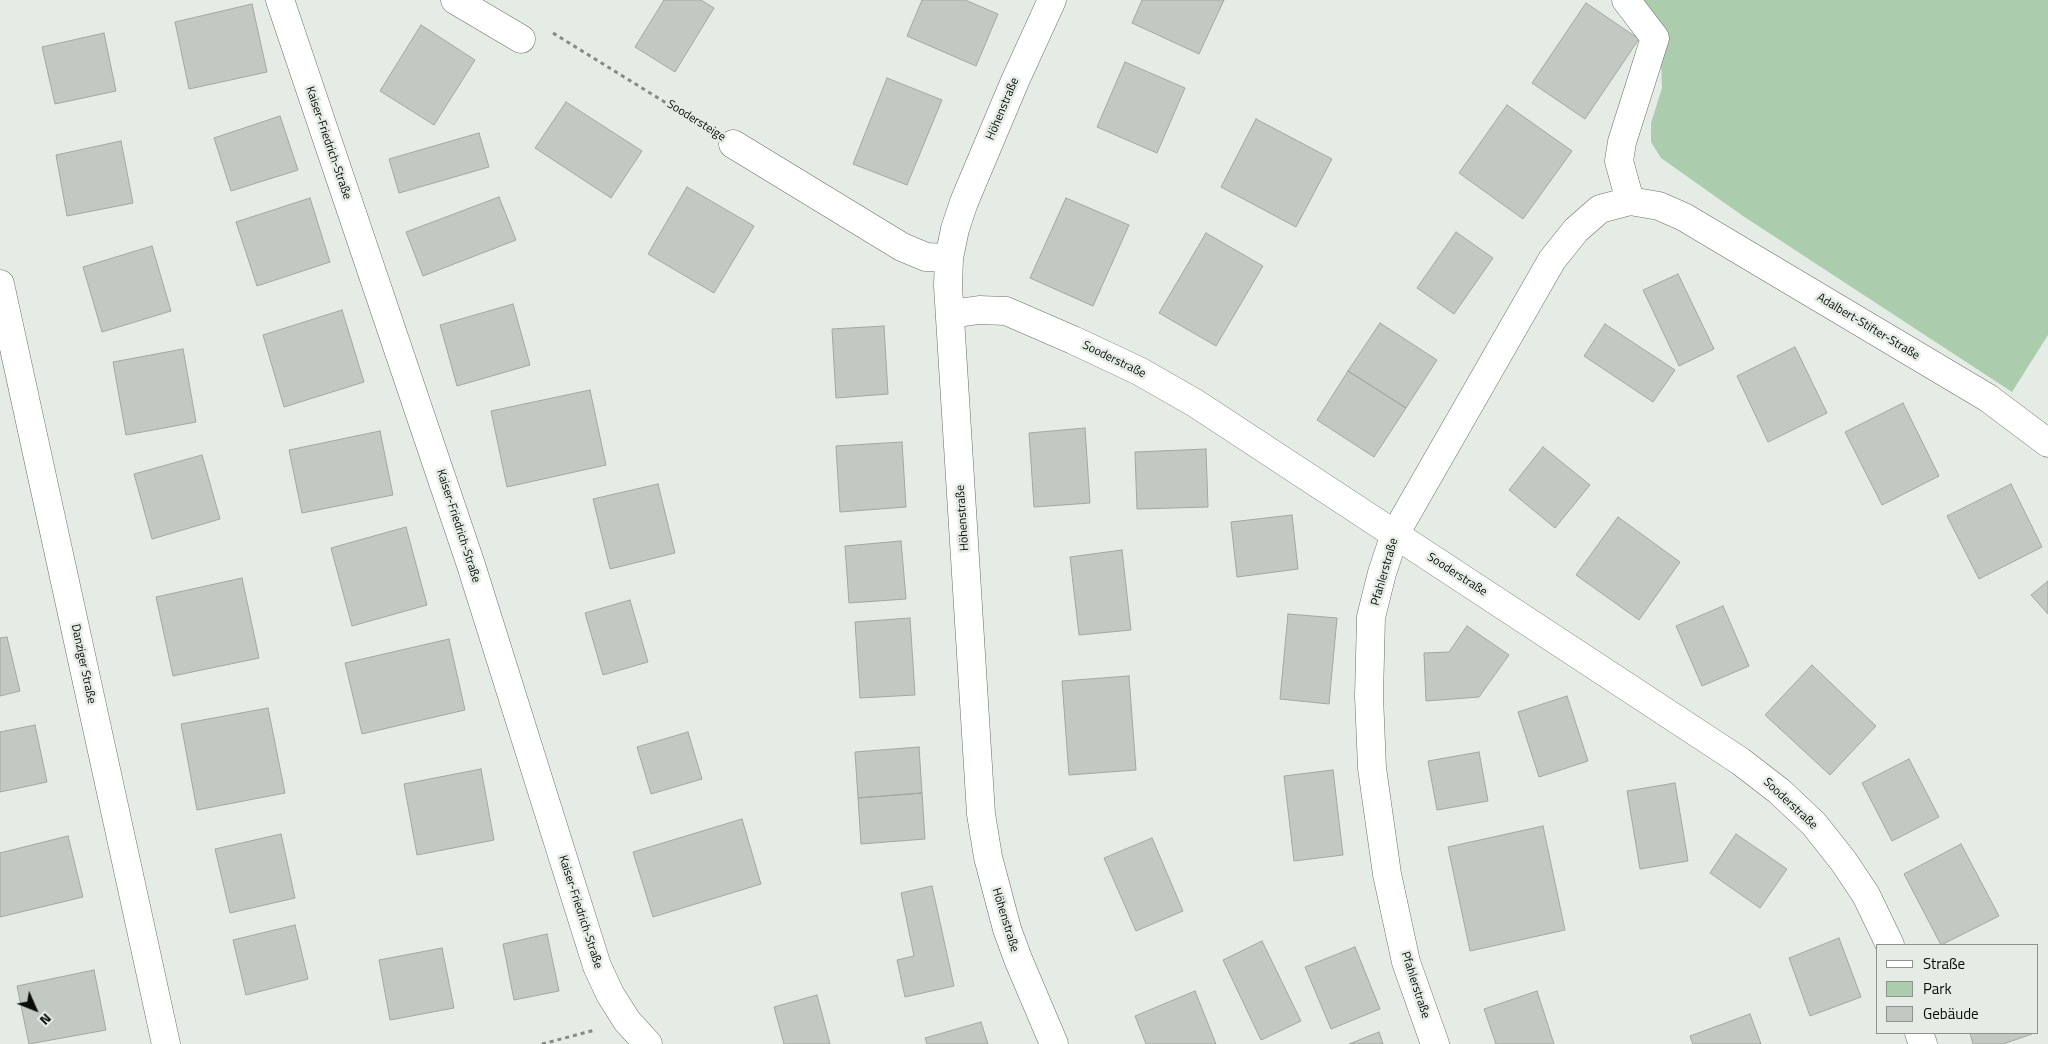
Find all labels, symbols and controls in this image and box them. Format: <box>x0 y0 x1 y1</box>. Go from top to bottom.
street label: Höhenstraße <box>983 76 1023 142</box>
street label: Kaiser-Friedrich-Straße <box>302 85 354 201</box>
street label: Soodersteige <box>664 97 728 145</box>
street label: Adalbert-Stifter-Straße <box>1814 291 1922 363</box>
street label: Sooderstraße <box>1080 338 1148 382</box>
street label: Kaiser-Friedrich-Straße <box>433 468 483 584</box>
street label: Höhenstraße <box>954 484 972 552</box>
street label: Pfahlerstraße <box>1369 537 1401 607</box>
street label: Sooderstraße <box>1424 550 1490 600</box>
street label: Danziger Straße <box>68 623 98 705</box>
street label: Sooderstraße <box>1760 775 1820 833</box>
street label: Kaiser-Friedrich-Straße <box>555 854 605 970</box>
street label: Höhenstraße <box>988 886 1022 954</box>
legend <box>1876 944 2038 1034</box>
street label: Pfahlerstraße <box>1397 950 1433 1020</box>
text: Straße <box>1923 952 1965 975</box>
text: Park <box>1923 977 1952 1000</box>
north arrow <box>10 984 60 1034</box>
text: Gebäude <box>1923 1002 1979 1025</box>
text: N <box>35 1009 57 1031</box>

